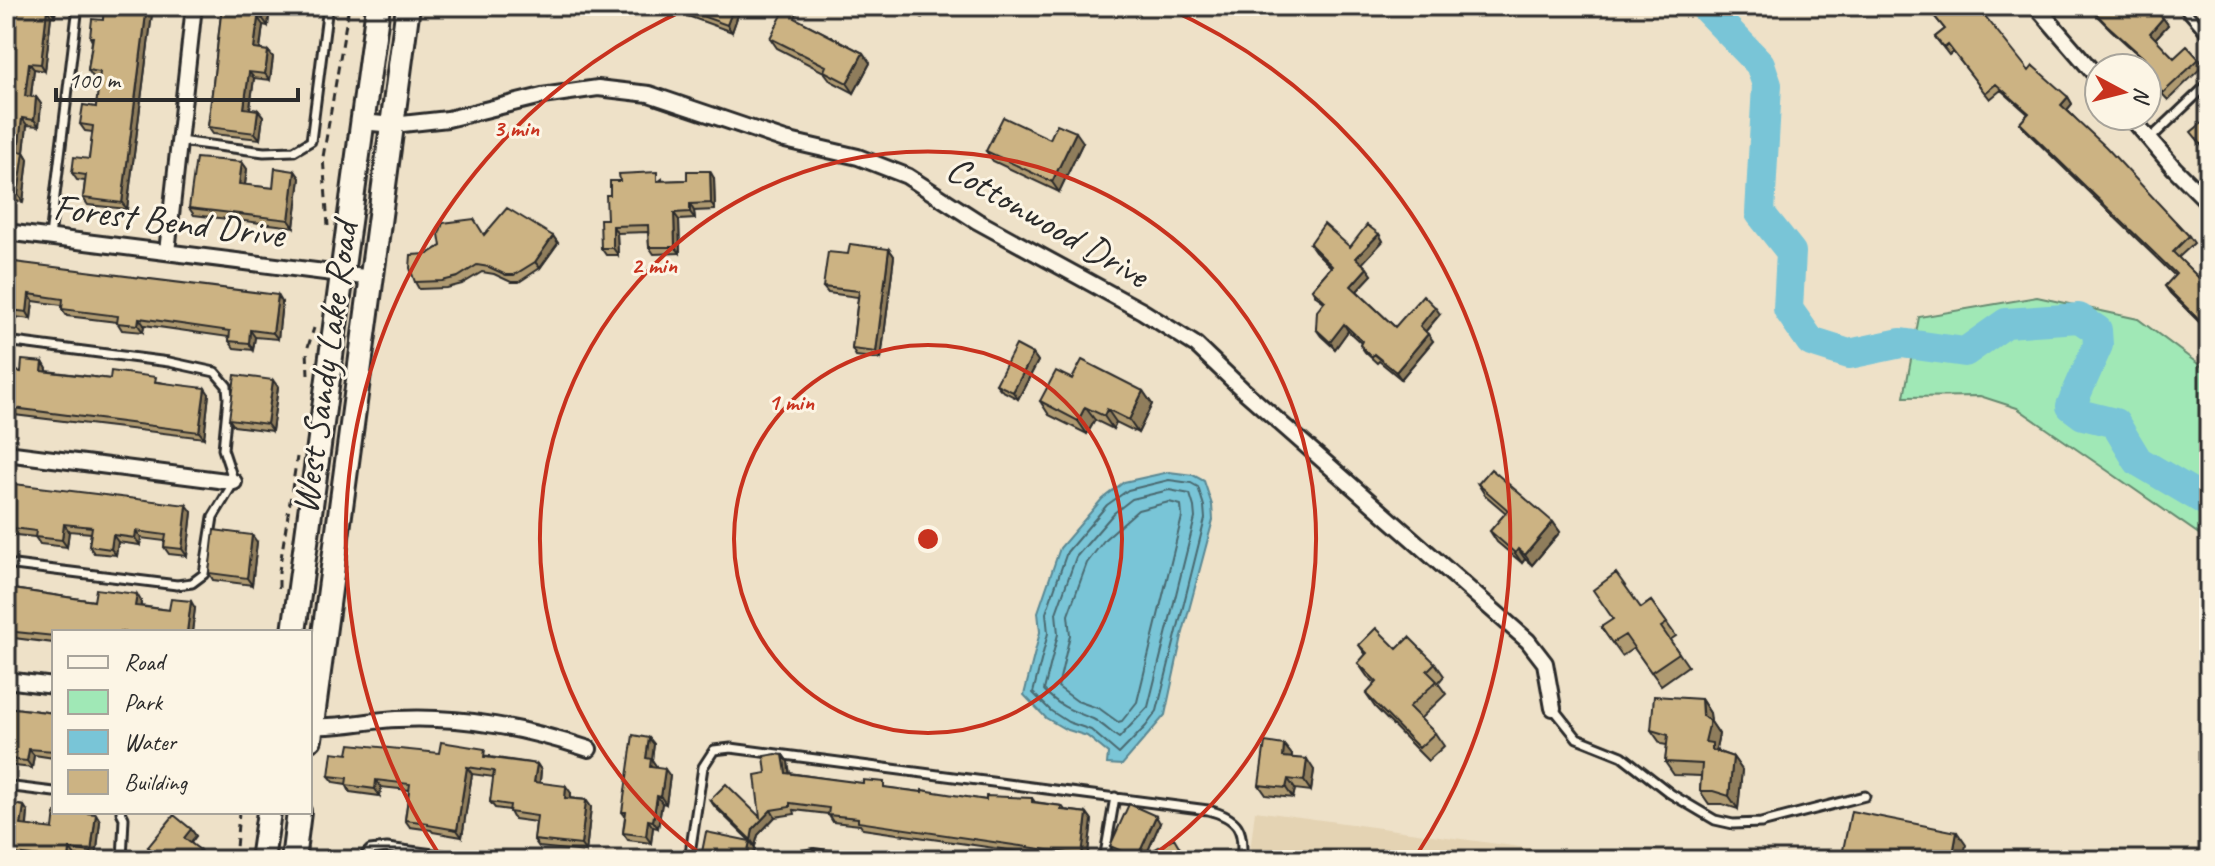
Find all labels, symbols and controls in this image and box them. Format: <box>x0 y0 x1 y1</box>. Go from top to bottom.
scale bar <box>56 52 298 102</box>
north arrow <box>2083 52 2163 132</box>
text: 100 m <box>68 65 122 95</box>
text: N <box>2127 86 2157 106</box>
text: 3 min <box>493 113 540 143</box>
street label: Cottonwood Drive <box>938 145 1159 299</box>
street label: Forest Bend Drive <box>51 183 290 258</box>
street label: West Sandy Lake Road <box>281 213 369 517</box>
text: 2 min <box>631 250 678 280</box>
text: 1 min <box>768 387 815 417</box>
centre of rings <box>914 525 942 553</box>
legend <box>52 630 312 814</box>
text: Road <box>124 647 168 677</box>
text: Park <box>124 687 164 717</box>
text: Water <box>124 727 179 757</box>
text: Building <box>124 767 189 797</box>

